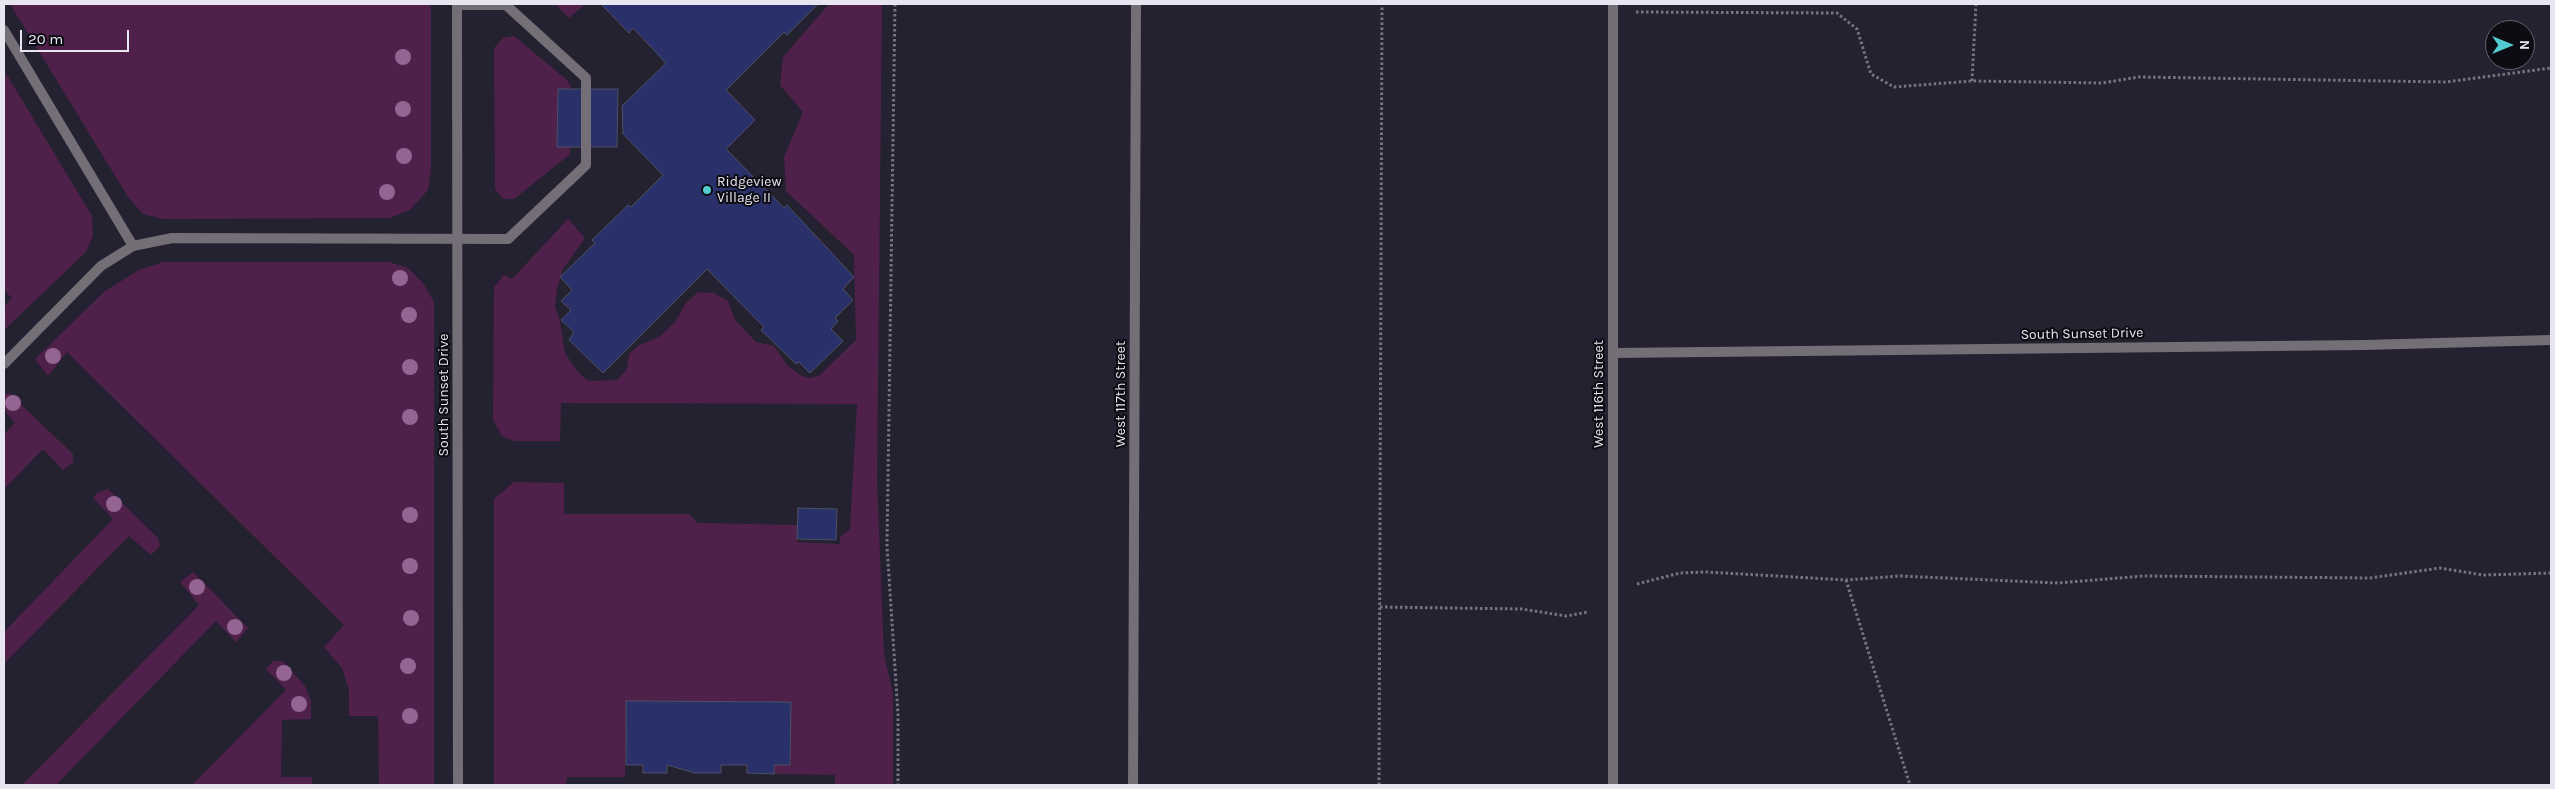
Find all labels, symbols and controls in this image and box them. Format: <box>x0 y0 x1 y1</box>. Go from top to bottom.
scale bar <box>22 20 131 52</box>
north arrow <box>2485 20 2535 70</box>
text: 20 m <box>28 30 63 48</box>
text: N <box>2516 40 2533 50</box>
place label: Ridgeview Village II <box>717 174 782 206</box>
marker: Ridgeview Village II <box>701 184 713 196</box>
street label: South Sunset Drive <box>2020 325 2144 343</box>
street label: South Sunset Drive <box>436 334 452 456</box>
street label: West 116th Street <box>1591 340 1607 448</box>
street label: West 117th Street <box>1113 341 1129 447</box>

